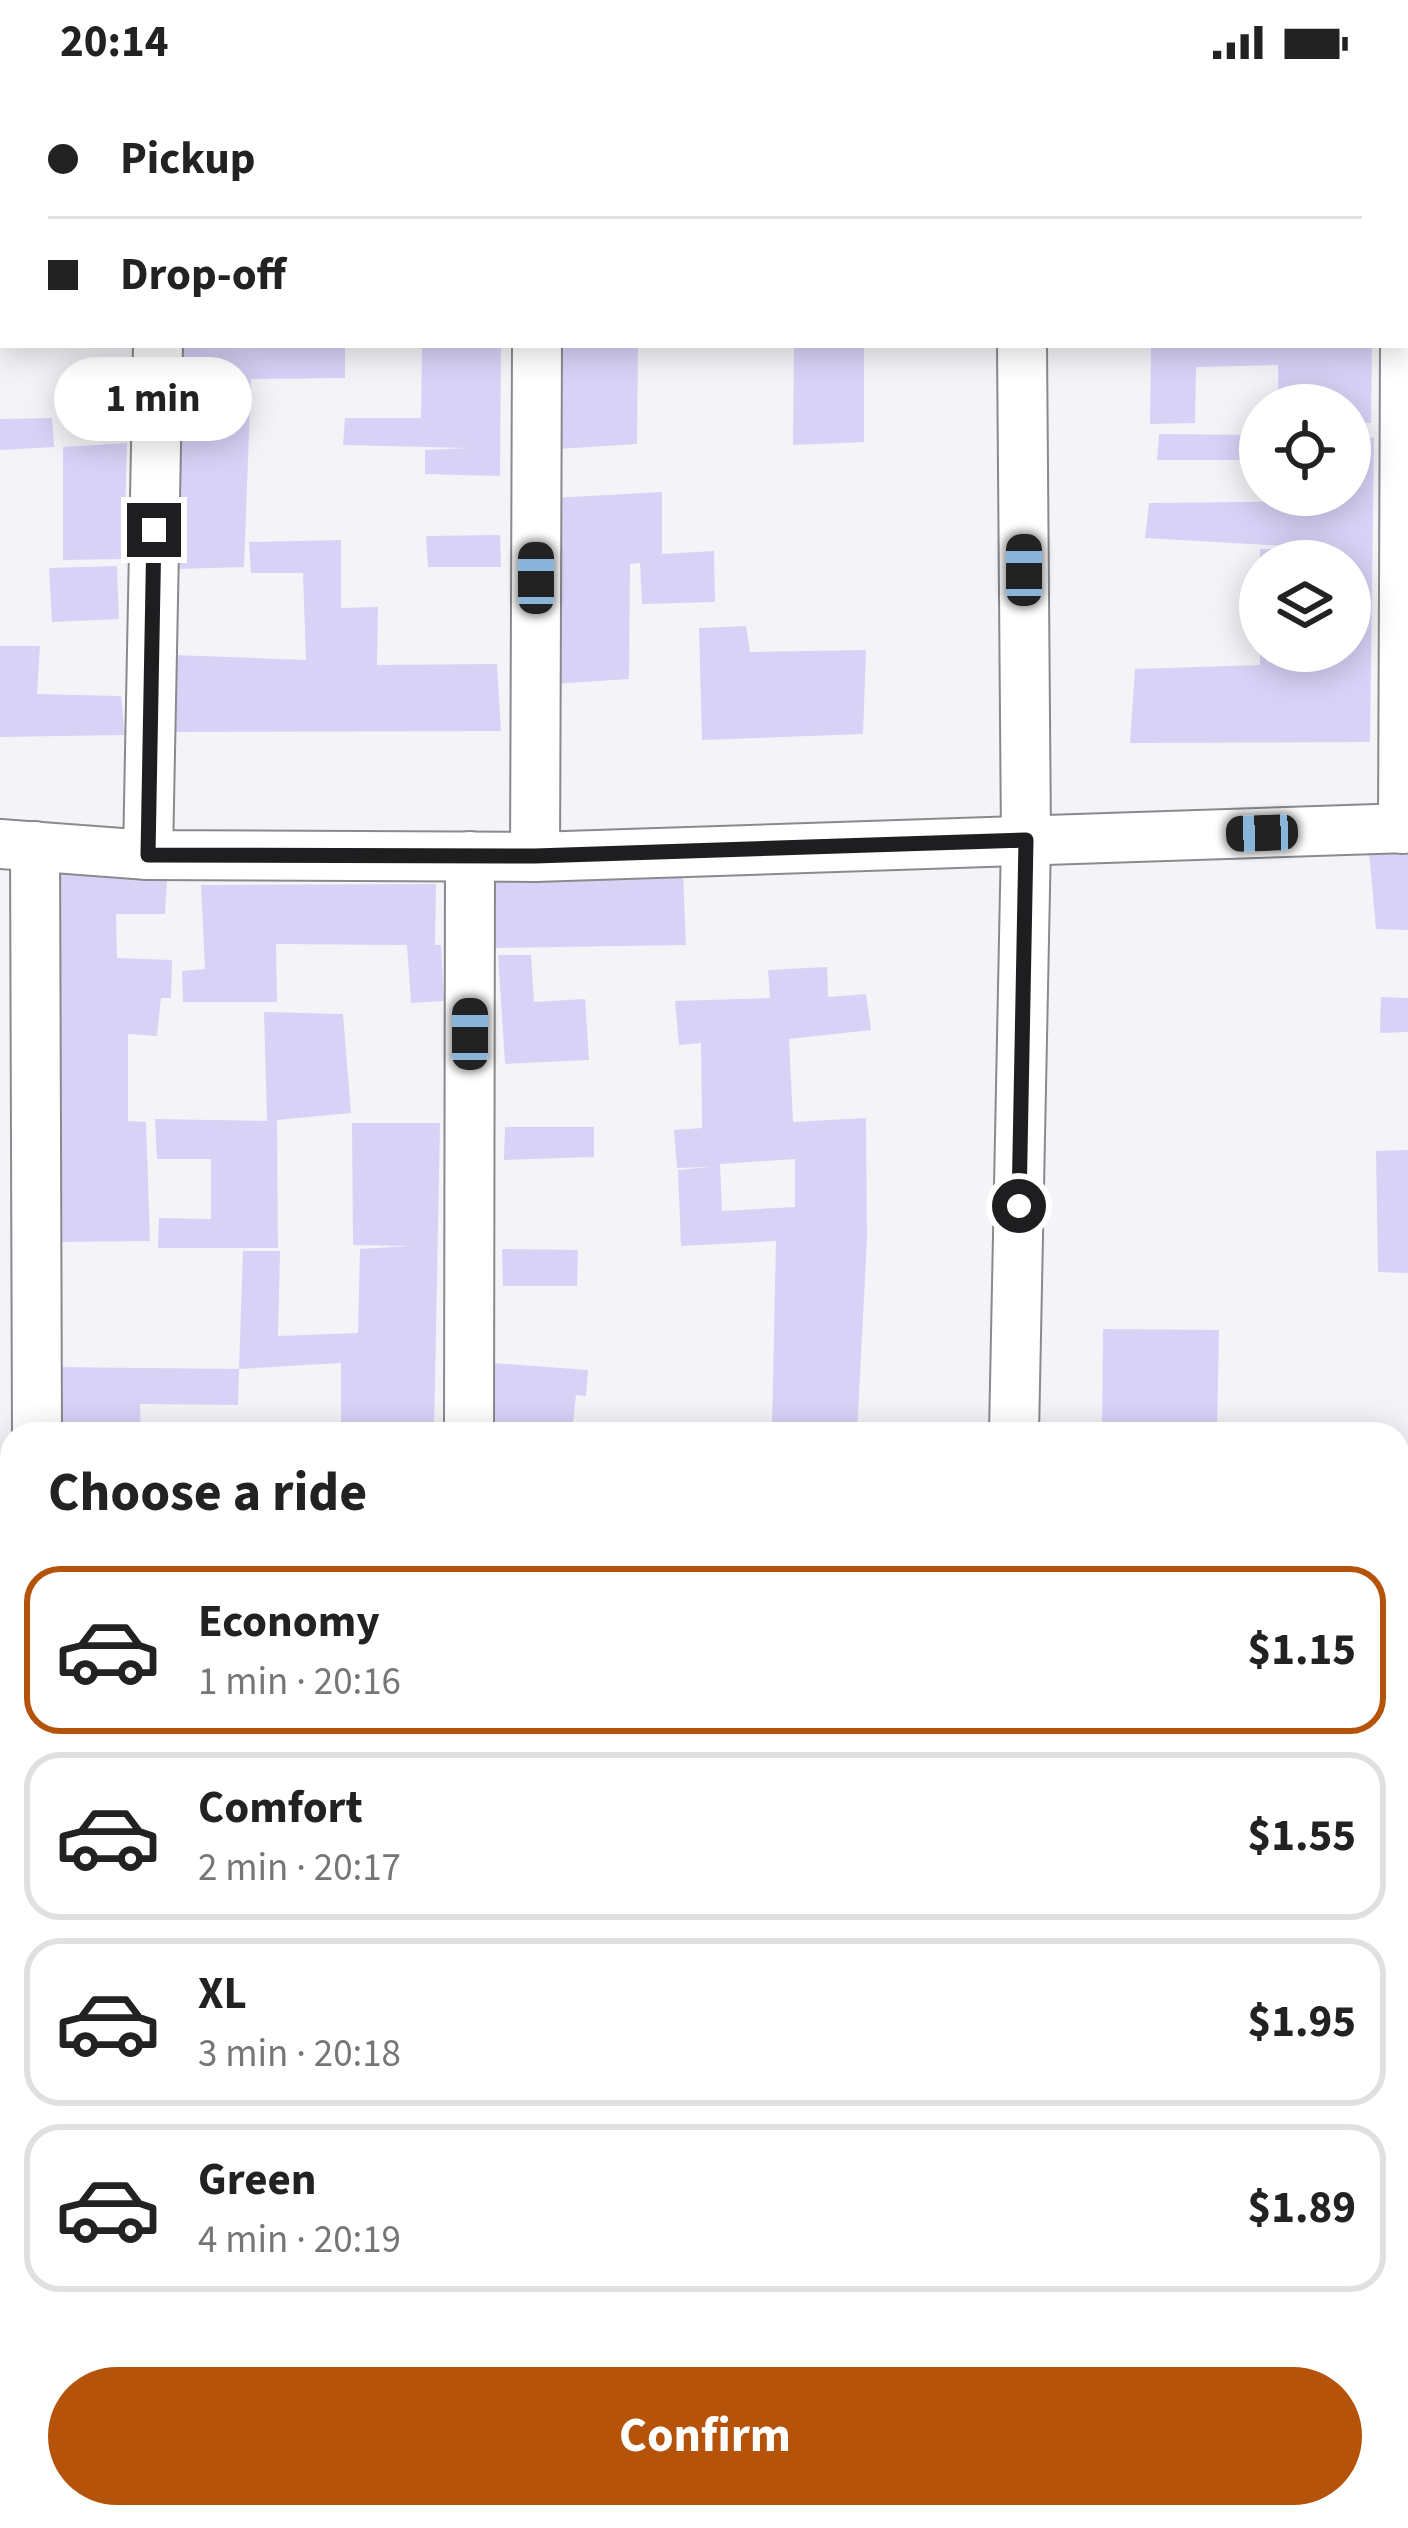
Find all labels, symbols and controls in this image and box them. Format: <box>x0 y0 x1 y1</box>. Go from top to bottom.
text: 20:14 <box>60 10 169 74</box>
text: Pickup <box>120 127 256 191</box>
text: Drop-off <box>120 243 286 307</box>
callout: 1 min <box>55 356 253 440</box>
text: 1 min <box>106 371 200 427</box>
map controls <box>1239 384 1371 672</box>
button: locate <box>1239 384 1371 516</box>
route end <box>127 503 181 557</box>
car <box>1006 534 1042 606</box>
button: layers <box>1239 540 1371 672</box>
car <box>518 542 554 614</box>
car <box>1225 814 1299 852</box>
car <box>452 998 488 1070</box>
route start <box>992 1179 1046 1233</box>
text: Choose a ride <box>48 1455 367 1532</box>
text: Economy <box>198 1590 380 1654</box>
icon: car <box>54 1596 162 1704</box>
text: $1.15 <box>1247 1618 1356 1682</box>
text: 1 min · 20:16 <box>198 1654 401 1710</box>
text: Comfort <box>198 1776 363 1840</box>
icon: car <box>54 1782 162 1890</box>
text: $1.55 <box>1247 1804 1356 1868</box>
text: 2 min · 20:17 <box>198 1840 401 1896</box>
text: XL <box>198 1962 247 2026</box>
icon: car <box>54 1968 162 2076</box>
text: $1.95 <box>1247 1990 1356 2054</box>
text: 3 min · 20:18 <box>198 2026 401 2082</box>
text: Green <box>198 2148 317 2212</box>
icon: car <box>54 2154 162 2262</box>
text: $1.89 <box>1247 2176 1356 2240</box>
text: 4 min · 20:19 <box>198 2212 401 2268</box>
button: Confirm <box>48 2367 1362 2505</box>

